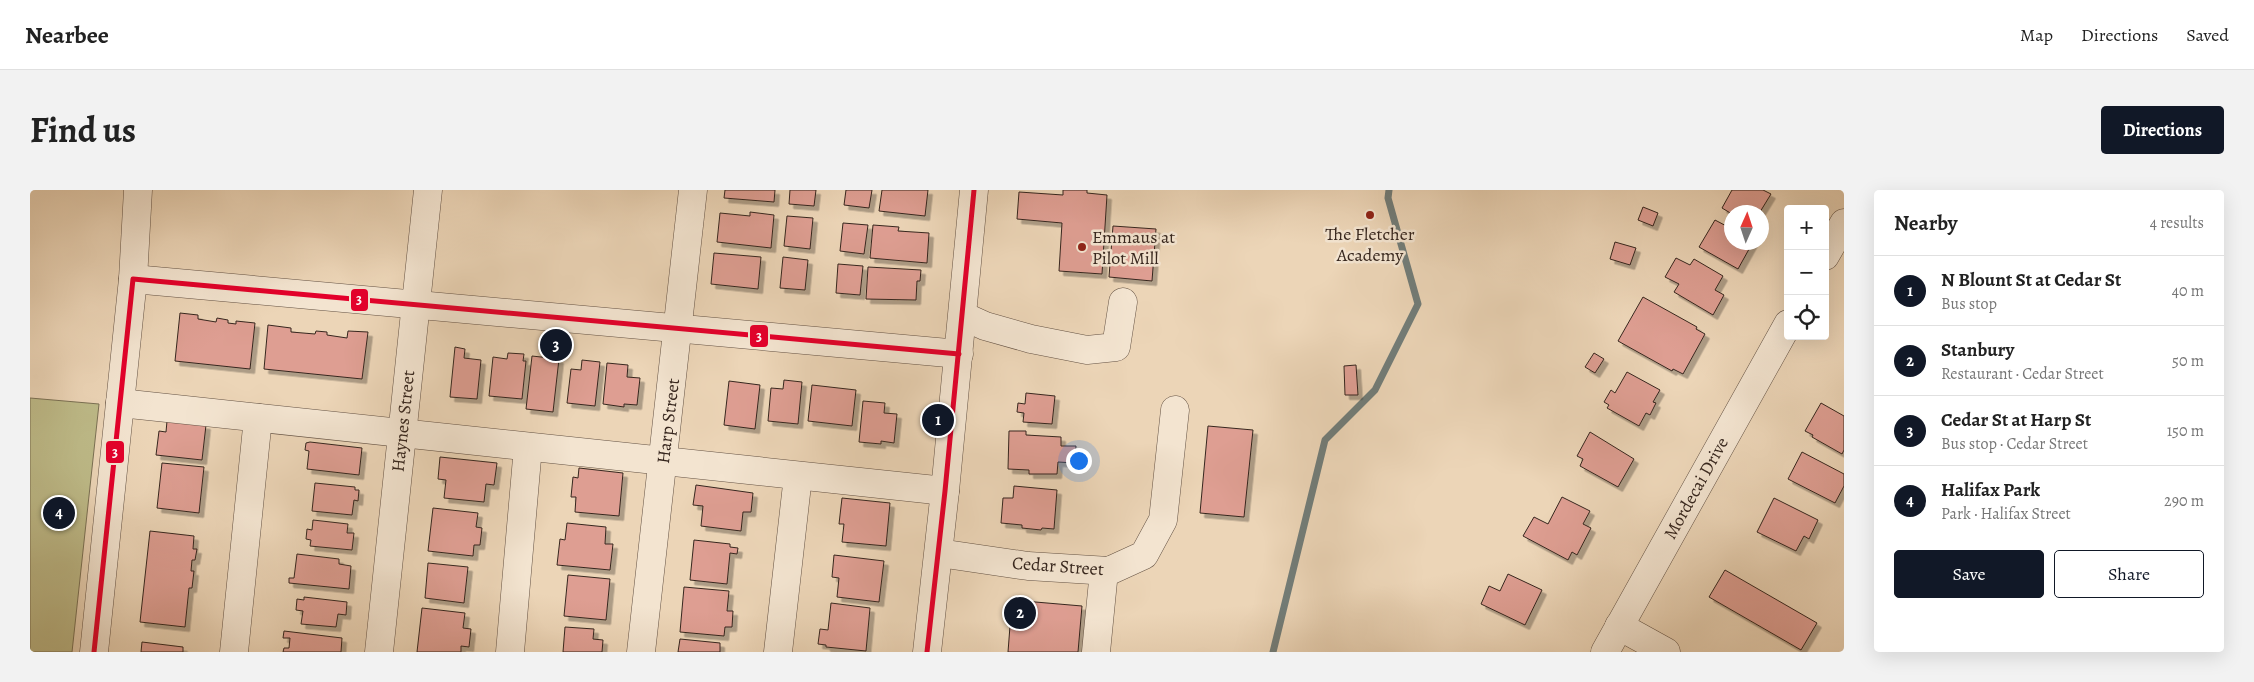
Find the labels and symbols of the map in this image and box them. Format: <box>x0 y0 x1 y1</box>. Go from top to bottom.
north arrow <box>1724 205 1769 250</box>
marker: The Fletcher Academy <box>1364 209 1376 221</box>
place label: The Fletcher Academy <box>1325 222 1415 267</box>
place label: Emmaus at Pilot Mill <box>1092 225 1175 270</box>
marker: Emmaus at Pilot Mill <box>1076 241 1088 253</box>
line badge: 3 <box>350 288 369 312</box>
text: 3 <box>356 290 362 309</box>
line badge: 3 <box>749 324 769 348</box>
pin: 3 <box>540 326 572 364</box>
text: 3 <box>756 327 762 346</box>
street label: Haynes Street <box>386 369 420 473</box>
street label: Harp Street <box>651 377 685 465</box>
pin: 1 <box>922 401 954 439</box>
street label: Mordecai Drive <box>1658 433 1734 543</box>
line badge: 3 <box>105 440 125 464</box>
text: 3 <box>112 443 118 462</box>
your location <box>1066 448 1092 474</box>
pin: 4 <box>43 494 75 532</box>
street label: Cedar Street <box>1011 551 1105 581</box>
pin: 2 <box>1004 594 1036 632</box>

